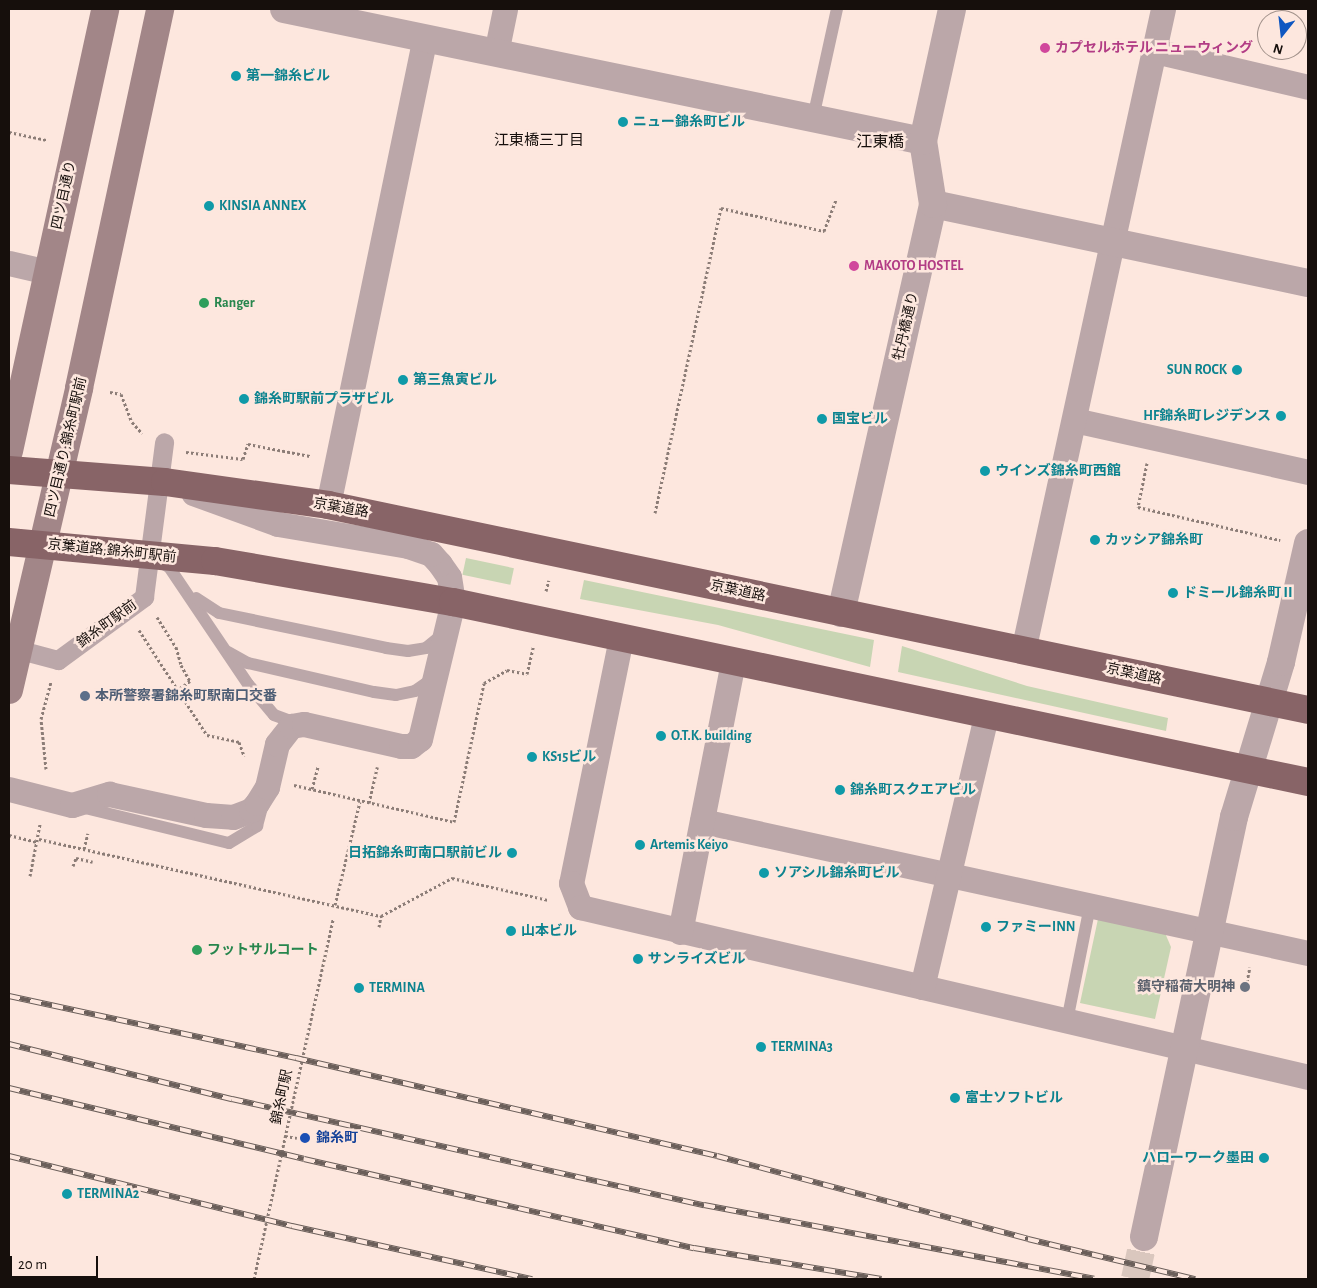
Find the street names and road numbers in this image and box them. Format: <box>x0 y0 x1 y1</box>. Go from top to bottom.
street label: 四ツ目通り <box>49 159 79 231</box>
street label: 牡丹橋通り <box>890 290 922 362</box>
street label: 四ツ目通り;錦糸町駅前 <box>42 375 90 519</box>
street label: 京葉道路 <box>312 495 370 521</box>
street label: 京葉道路;錦糸町駅前 <box>47 536 177 566</box>
street label: 京葉道路 <box>709 577 767 605</box>
street label: 錦糸町駅前 <box>74 597 140 651</box>
street label: 京葉道路 <box>1105 660 1163 688</box>
street label: 錦糸町駅 <box>268 1068 296 1126</box>

